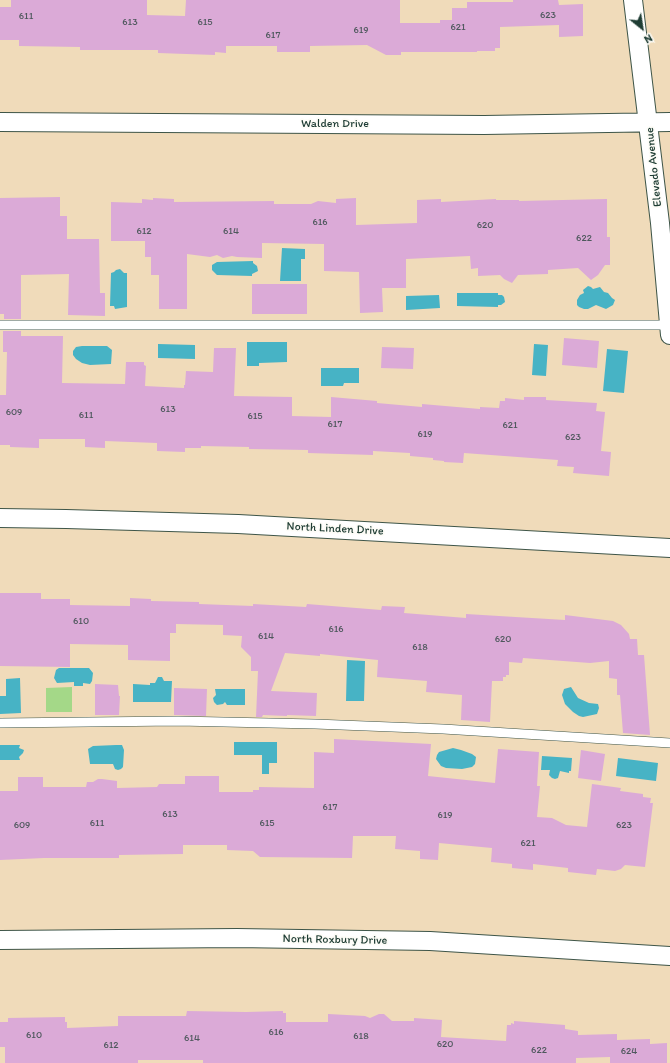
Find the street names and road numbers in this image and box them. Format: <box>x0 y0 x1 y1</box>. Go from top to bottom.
street label: Walden Drive <box>301 117 369 131</box>
street label: Elevado Avenue <box>643 126 665 208</box>
street label: North Linden Drive <box>286 519 384 539</box>
street label: North Roxbury Drive <box>283 932 387 948</box>

